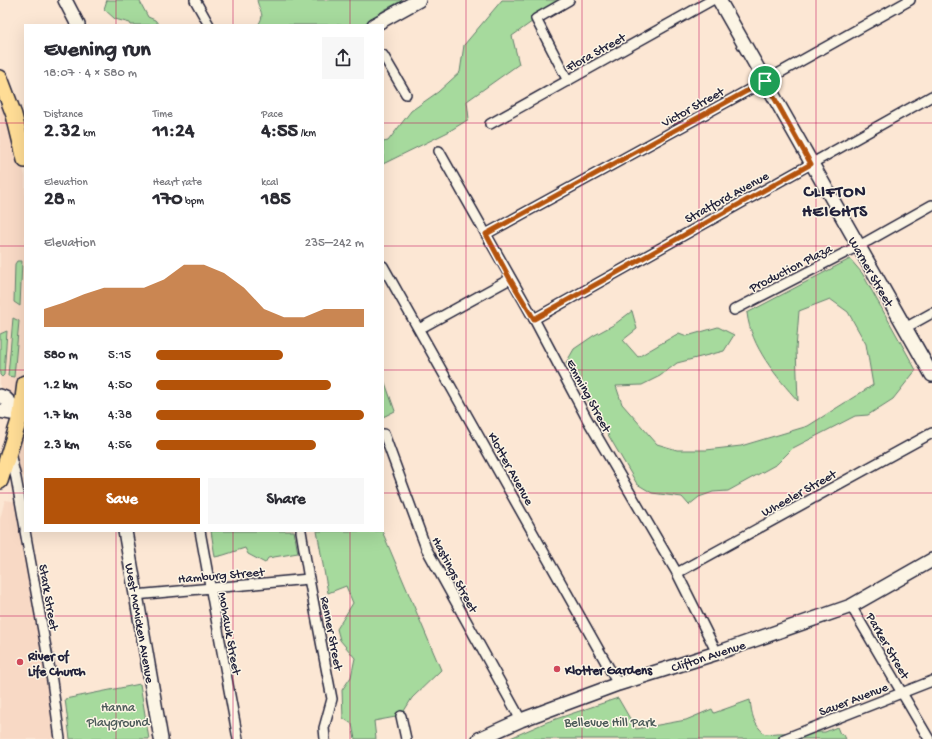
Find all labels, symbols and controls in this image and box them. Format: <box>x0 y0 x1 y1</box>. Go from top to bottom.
street label: Flora Street <box>563 30 630 76</box>
button: share <box>322 37 364 79</box>
text: Evening run <box>44 38 151 64</box>
pin <box>748 64 782 98</box>
text: 18:07 · 4 × 580 m <box>44 66 137 81</box>
icon: arrive <box>754 70 776 92</box>
street label: Victor Street <box>659 84 728 132</box>
text: Distance <box>44 109 83 121</box>
text: Time <box>153 109 173 121</box>
text: Pace <box>261 109 283 121</box>
text: 2.32 <box>44 121 80 144</box>
text: 11:24 <box>153 121 194 144</box>
text: 4:55 <box>261 121 298 144</box>
text: km <box>80 128 96 140</box>
text: /km <box>298 128 316 140</box>
street label: Stratford Avenue <box>683 169 772 227</box>
text: Elevation <box>44 177 88 189</box>
text: Heart rate <box>153 177 202 189</box>
text: kcal <box>261 177 279 189</box>
district label: CLIFTON HEIGHTS <box>802 183 868 223</box>
text: 28 <box>44 189 65 212</box>
text: 170 <box>153 189 183 212</box>
text: 185 <box>261 189 291 212</box>
text: m <box>65 196 75 208</box>
text: bpm <box>183 196 204 208</box>
street label: Warner Street <box>844 235 897 311</box>
text: Elevation <box>44 236 96 251</box>
text: 235–242 m <box>305 236 364 251</box>
street label: Production Plaza <box>746 242 836 297</box>
text: 580 m <box>44 348 78 363</box>
text: 5:15 <box>108 348 131 363</box>
street label: Emming Street <box>562 357 614 437</box>
text: 1.2 km <box>44 378 78 393</box>
text: 4:50 <box>108 378 132 393</box>
text: 1.7 km <box>44 408 78 423</box>
text: 4:38 <box>108 408 132 423</box>
street label: Klotter Avenue <box>484 430 536 508</box>
text: 2.3 km <box>44 438 79 453</box>
text: 4:56 <box>108 438 132 453</box>
street label: Wheeler Street <box>759 467 841 521</box>
button: Save <box>44 478 200 524</box>
button: Share <box>208 478 364 524</box>
street label: Hastings Street <box>428 535 481 617</box>
street label: West McMicken Avenue <box>121 562 157 685</box>
street label: Stark Street <box>34 563 61 633</box>
street label: Hamburg Street <box>177 565 267 588</box>
street label: Mohawk Street <box>214 591 243 678</box>
street label: Renner Street <box>316 595 345 673</box>
street label: Parker Street <box>861 610 913 683</box>
street label: Clifton Avenue <box>670 638 748 676</box>
place label: River of Life Church <box>27 649 85 680</box>
marker: River of Life Church <box>15 657 25 667</box>
marker: Klotter Gardens <box>552 664 562 674</box>
place label: Klotter Gardens <box>564 664 653 679</box>
street label: Sauer Avenue <box>817 680 891 720</box>
park label: Hanna Playground <box>86 701 151 731</box>
park label: Bellevue Hill Park <box>563 716 657 731</box>

